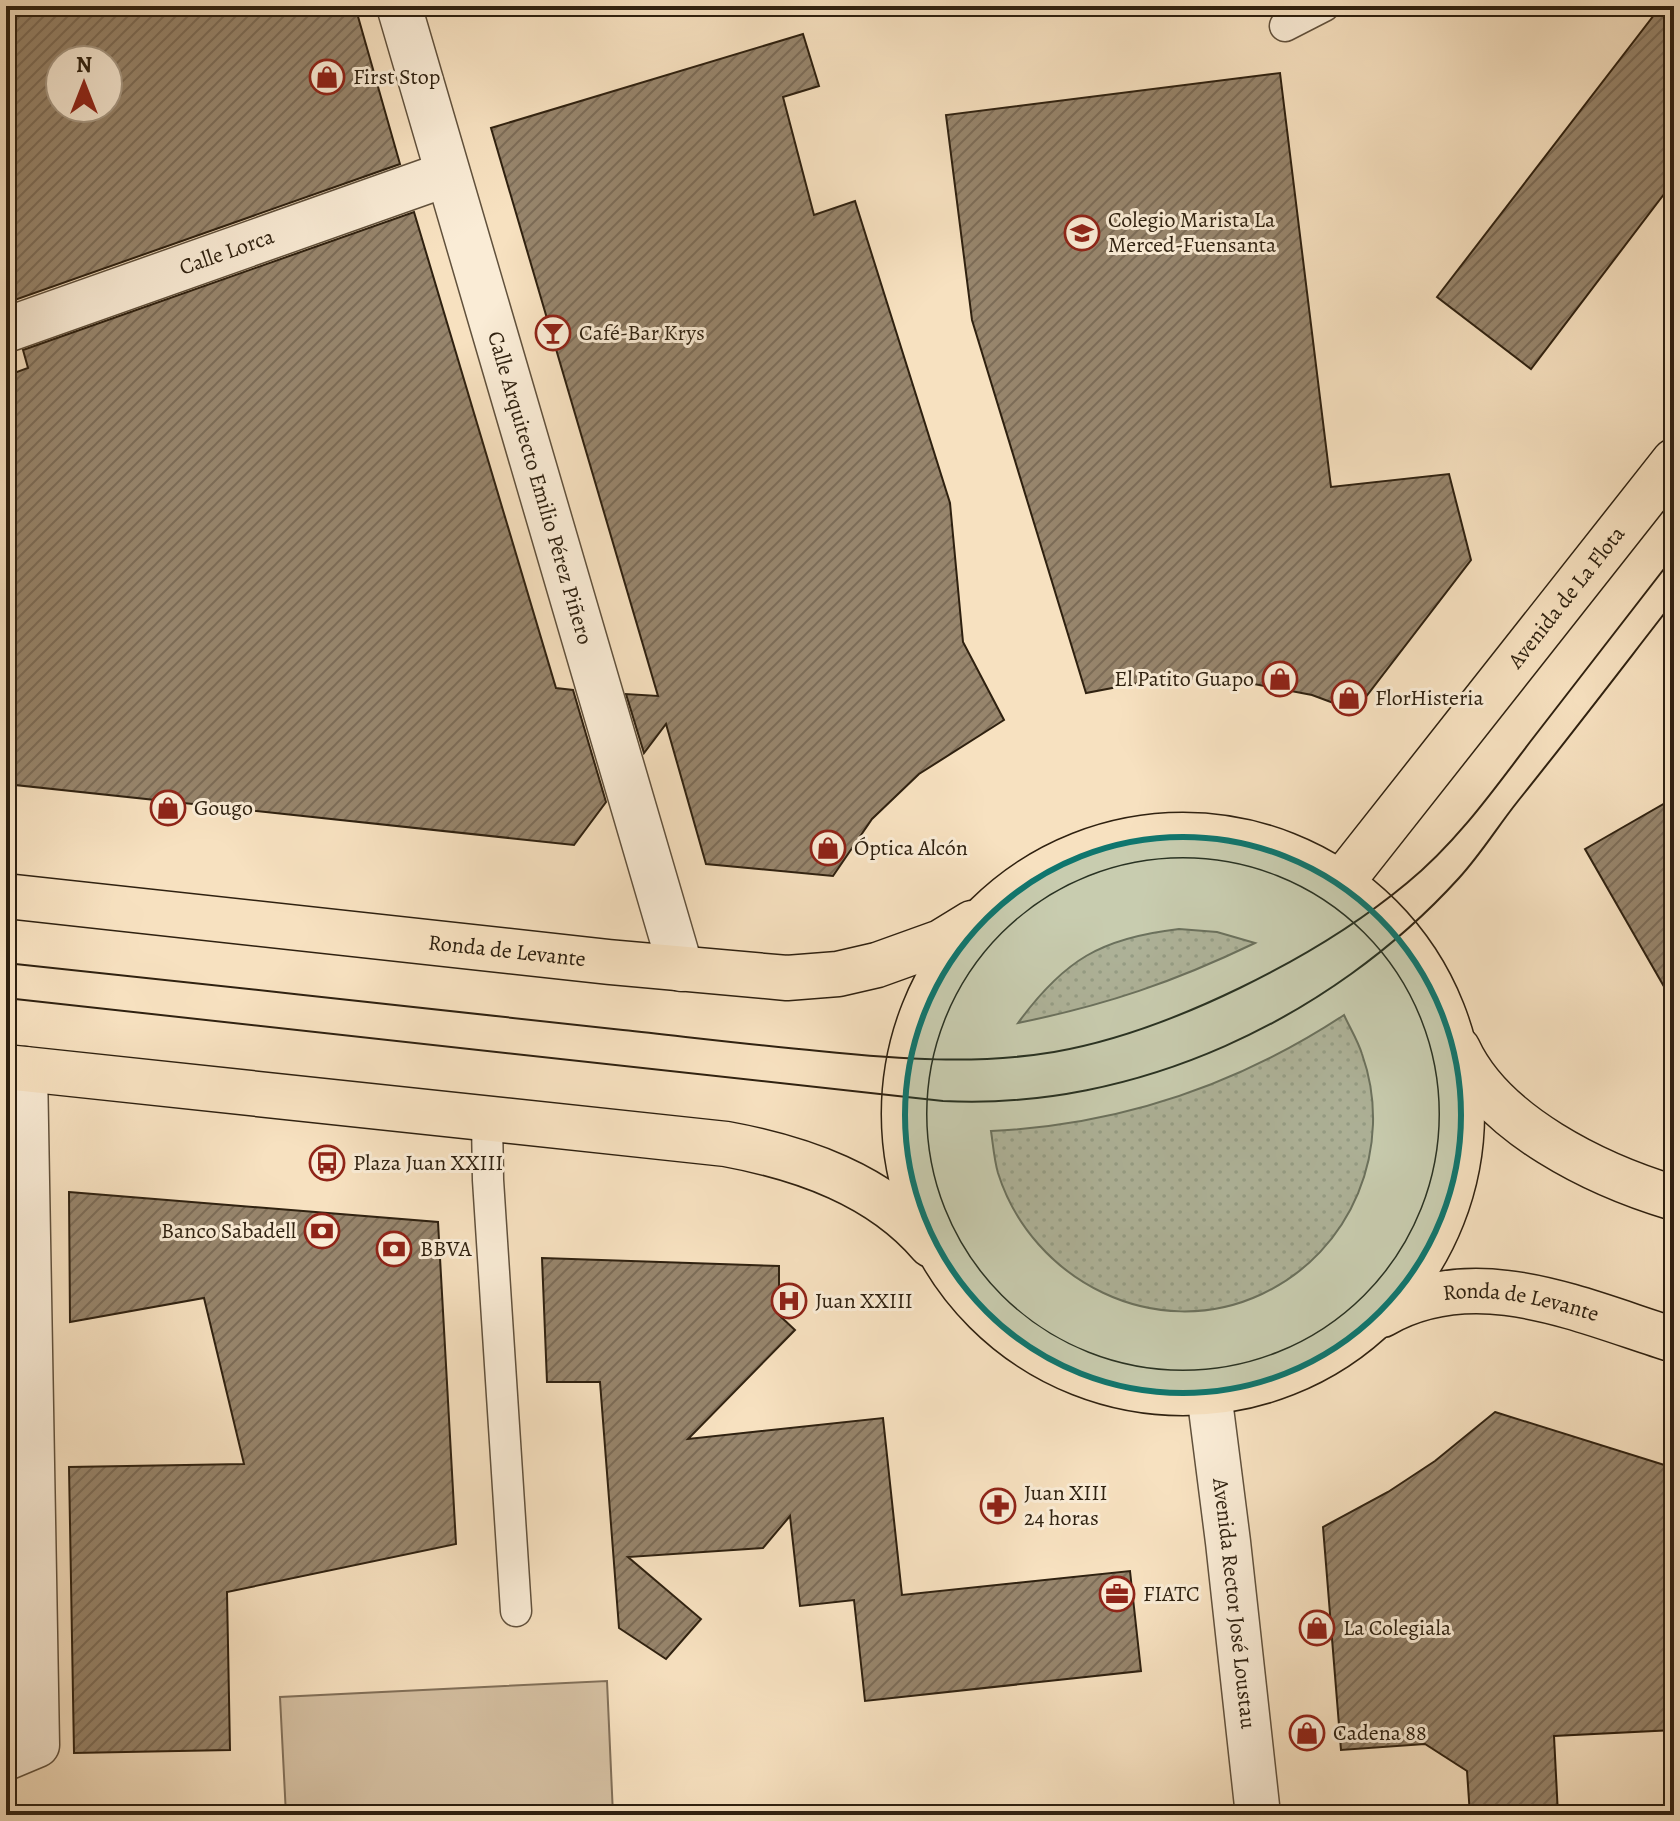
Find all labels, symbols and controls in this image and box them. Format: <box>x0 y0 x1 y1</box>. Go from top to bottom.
north arrow <box>44 44 124 124</box>
text: N <box>76 50 92 80</box>
shop icon: First Stop <box>308 58 346 96</box>
place label: First Stop <box>353 62 440 92</box>
place label: Colegio Marista La Merced-Fuensanta <box>1108 205 1277 260</box>
school or university icon: Colegio Marista La Merced-Fuensanta <box>1063 214 1101 252</box>
street label: Calle Lorca <box>175 221 279 283</box>
bar icon: Café-Bar Krys <box>534 314 572 352</box>
place label: Café-Bar Krys <box>579 318 705 348</box>
street label: Calle Arquitecto Emilio Pérez Piñero <box>480 328 600 648</box>
street label: Avenida de La Flota <box>1500 519 1632 675</box>
shop icon: El Patito Guapo <box>1261 660 1299 698</box>
place label: El Patito Guapo <box>1114 664 1254 694</box>
shop icon: FlorHisteria <box>1330 679 1368 717</box>
place label: FlorHisteria <box>1375 683 1485 713</box>
shop icon: Gougo <box>149 789 187 827</box>
place label: Gougo <box>194 793 253 823</box>
shop icon: Óptica Alcón <box>809 829 847 867</box>
place label: Óptica Alcón <box>854 833 968 863</box>
street label: Ronda de Levante <box>427 927 587 974</box>
bus stop icon: Plaza Juan XXIII <box>308 1144 346 1182</box>
place label: Plaza Juan XXIII <box>353 1148 503 1178</box>
bank icon: Banco Sabadell <box>303 1212 341 1250</box>
place label: Banco Sabadell <box>161 1216 296 1246</box>
bank icon: BBVA <box>375 1230 413 1268</box>
place label: BBVA <box>420 1234 473 1264</box>
street label: Ronda de Levante <box>1441 1276 1603 1329</box>
hospital icon: Juan XXIII <box>770 1282 808 1320</box>
place label: Juan XXIII <box>815 1286 913 1316</box>
street label: Avenida Rector José Loustau <box>1205 1475 1263 1730</box>
place label: Juan XIII 24 horas <box>1024 1478 1107 1533</box>
pharmacy icon: Juan XIII 24 horas <box>979 1487 1017 1525</box>
office icon: FIATC <box>1098 1575 1136 1613</box>
place label: FIATC <box>1143 1579 1200 1609</box>
shop icon: La Colegiala <box>1298 1609 1336 1647</box>
place label: La Colegiala <box>1343 1613 1452 1643</box>
shop icon: Cadena 88 <box>1288 1714 1326 1752</box>
place label: Cadena 88 <box>1333 1718 1427 1748</box>

